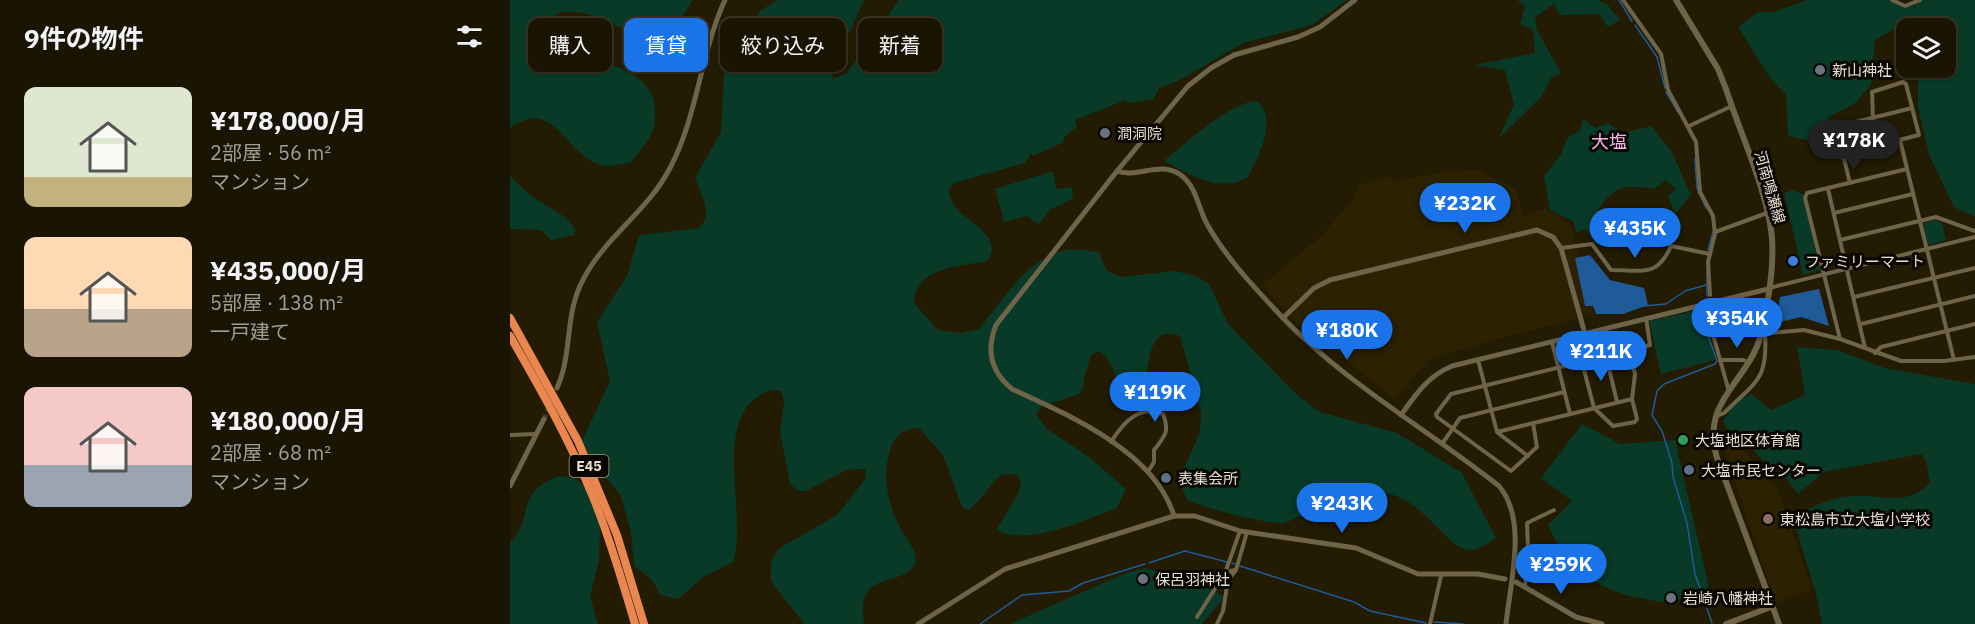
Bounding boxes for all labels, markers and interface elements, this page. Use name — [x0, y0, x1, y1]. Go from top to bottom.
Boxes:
chip: 購入 — [528, 18, 612, 72]
chip: 賃貸 — [624, 18, 708, 72]
chip: 絞り込み — [720, 18, 846, 72]
chip: 新着 — [858, 18, 942, 72]
map controls — [1896, 18, 1956, 78]
button: layers — [1896, 18, 1956, 78]
icon: filters — [453, 20, 486, 53]
text: 9件の物件 — [24, 21, 144, 55]
place label: 新山神社 — [1832, 61, 1892, 80]
marker: 新山神社 — [1813, 63, 1827, 77]
text: ¥178,000/月 — [210, 103, 367, 137]
icon: home — [72, 111, 144, 183]
pin: ¥178K — [1812, 120, 1896, 171]
place label: 澗洞院 — [1117, 124, 1162, 143]
marker: 澗洞院 — [1098, 126, 1112, 140]
text: ¥178K — [1823, 126, 1885, 153]
district label: 大塩 — [1591, 130, 1627, 153]
text: 2部屋 · 56 m² — [210, 139, 331, 166]
street label: 河南鳴瀬線 — [1751, 148, 1789, 226]
text: マンション — [210, 168, 310, 195]
pin: ¥232K — [1423, 183, 1507, 234]
text: ¥232K — [1434, 189, 1496, 216]
pin: ¥435K — [1593, 208, 1677, 259]
text: ¥435K — [1604, 214, 1666, 241]
place label: ファミリーマート — [1805, 252, 1925, 271]
text: ¥435,000/月 — [210, 253, 367, 287]
marker: ファミリーマート — [1786, 254, 1800, 268]
icon: home — [72, 261, 144, 333]
text: 5部屋 · 138 m² — [210, 289, 343, 316]
pin: ¥354K — [1695, 298, 1779, 349]
text: ¥354K — [1706, 304, 1768, 331]
pin: ¥180K — [1305, 310, 1389, 361]
text: ¥180K — [1316, 316, 1378, 343]
text: 一戸建て — [210, 318, 290, 345]
pin: ¥211K — [1559, 331, 1643, 382]
text: ¥211K — [1570, 337, 1632, 364]
pin: ¥119K — [1113, 372, 1197, 423]
text: ¥119K — [1124, 378, 1186, 405]
text: ¥180,000/月 — [210, 403, 367, 437]
icon: home — [72, 411, 144, 483]
place label: 大塩地区体育館 — [1695, 431, 1800, 450]
marker: 大塩地区体育館 — [1676, 433, 1690, 447]
text: 2部屋 · 68 m² — [210, 439, 331, 466]
road number: E45 — [570, 455, 608, 477]
place label: 大塩市民センター — [1701, 461, 1821, 480]
marker: 大塩市民センター — [1682, 463, 1696, 477]
text: マンション — [210, 468, 310, 495]
place label: 表集会所 — [1178, 469, 1238, 488]
marker: 表集会所 — [1159, 471, 1173, 485]
pin: ¥243K — [1300, 483, 1384, 534]
text: ¥243K — [1311, 489, 1373, 516]
place label: 東松島市立大塩小学校 — [1780, 510, 1930, 529]
marker: 東松島市立大塩小学校 — [1761, 512, 1775, 526]
pin: ¥259K — [1519, 544, 1603, 595]
text: ¥259K — [1530, 550, 1592, 577]
place label: 保呂羽神社 — [1155, 570, 1230, 589]
marker: 保呂羽神社 — [1136, 572, 1150, 586]
place label: 岩崎八幡神社 — [1683, 589, 1773, 608]
marker: 岩崎八幡神社 — [1664, 591, 1678, 605]

